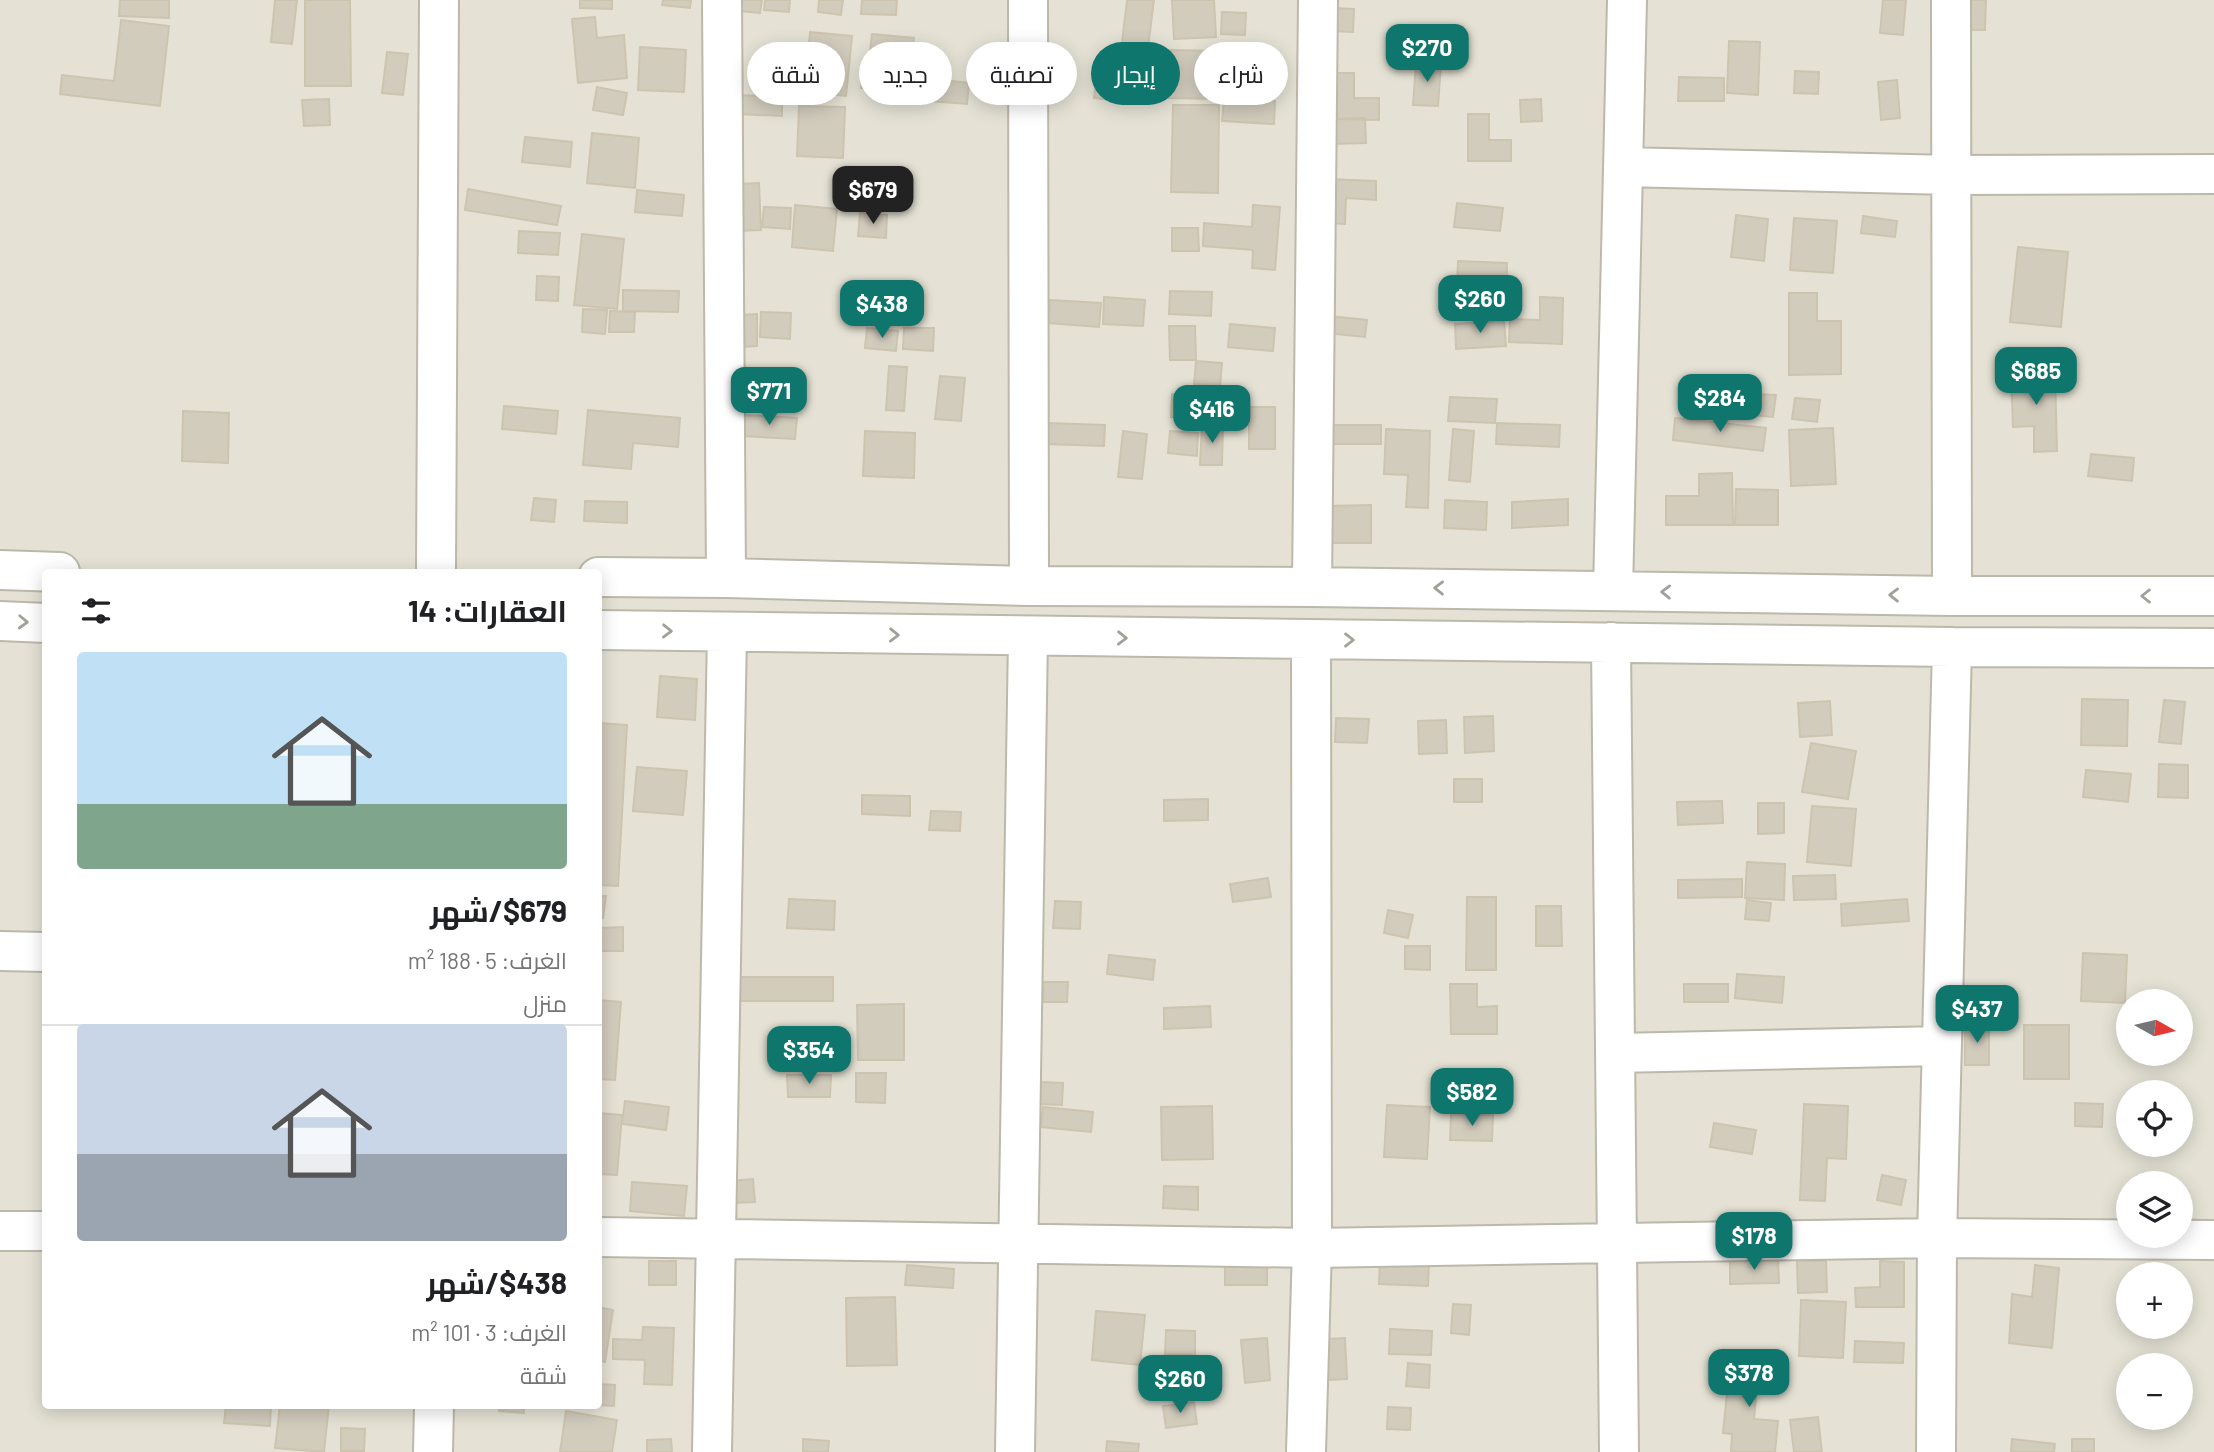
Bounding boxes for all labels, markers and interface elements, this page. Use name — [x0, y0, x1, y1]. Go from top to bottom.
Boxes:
pin: $270 — [1386, 24, 1468, 84]
text: $270 — [1402, 33, 1452, 61]
chip: شقة — [747, 42, 845, 105]
chip: جديد — [859, 42, 952, 105]
chip: تصفية — [966, 42, 1077, 105]
chip: إيجار — [1091, 42, 1180, 105]
chip: شراء — [1194, 42, 1288, 105]
pin: $679 — [832, 166, 914, 226]
text: $679 — [848, 175, 898, 203]
pin: $260 — [1439, 276, 1521, 335]
pin: $438 — [841, 280, 923, 340]
text: $260 — [1454, 284, 1506, 312]
text: $438 — [856, 289, 908, 317]
pin: $685 — [1995, 348, 2077, 407]
text: $685 — [2011, 356, 2061, 384]
pin: $771 — [728, 368, 810, 427]
pin: $284 — [1679, 374, 1761, 434]
text: $771 — [747, 376, 791, 404]
text: $284 — [1694, 383, 1746, 411]
pin: $416 — [1171, 386, 1253, 445]
text: $416 — [1189, 394, 1235, 422]
one-way arrow — [1433, 581, 1444, 596]
one-way arrow — [1661, 584, 1672, 599]
one-way arrow — [1888, 588, 1899, 603]
one-way arrow — [2140, 588, 2151, 604]
icon: filters — [77, 592, 115, 630]
text: العقارات: 14 — [408, 592, 567, 628]
one-way arrow — [18, 614, 29, 629]
one-way arrow — [662, 623, 672, 639]
one-way arrow — [889, 627, 900, 643]
one-way arrow — [1117, 630, 1127, 646]
one-way arrow — [1344, 632, 1355, 648]
icon: home — [259, 698, 385, 824]
text: $679/شهر — [430, 892, 567, 928]
text: الغرف: 5 · 188 m² — [408, 946, 567, 974]
pin: $437 — [1936, 986, 2018, 1045]
text: منزل — [523, 989, 567, 1017]
north arrow — [2116, 989, 2193, 1066]
map controls — [2116, 989, 2193, 1430]
text: $437 — [1952, 994, 2002, 1022]
pin: $354 — [768, 1026, 850, 1086]
text: $354 — [783, 1035, 835, 1063]
pin: $582 — [1431, 1068, 1513, 1128]
icon: home — [259, 1070, 385, 1196]
text: $582 — [1447, 1077, 1497, 1105]
button: locate — [2116, 1080, 2193, 1157]
button: layers — [2116, 1171, 2193, 1248]
pin: $178 — [1713, 1212, 1795, 1272]
text: $178 — [1731, 1221, 1777, 1249]
button: + — [2116, 1262, 2193, 1339]
text: $438/شهر — [426, 1264, 567, 1300]
text: الغرف: 3 · 101 m² — [411, 1318, 567, 1346]
pin: $378 — [1708, 1350, 1790, 1409]
button: − — [2116, 1353, 2193, 1430]
pin: $260 — [1139, 1356, 1221, 1415]
text: $378 — [1724, 1358, 1774, 1386]
text: شقة — [520, 1361, 567, 1389]
text: $260 — [1154, 1364, 1206, 1392]

